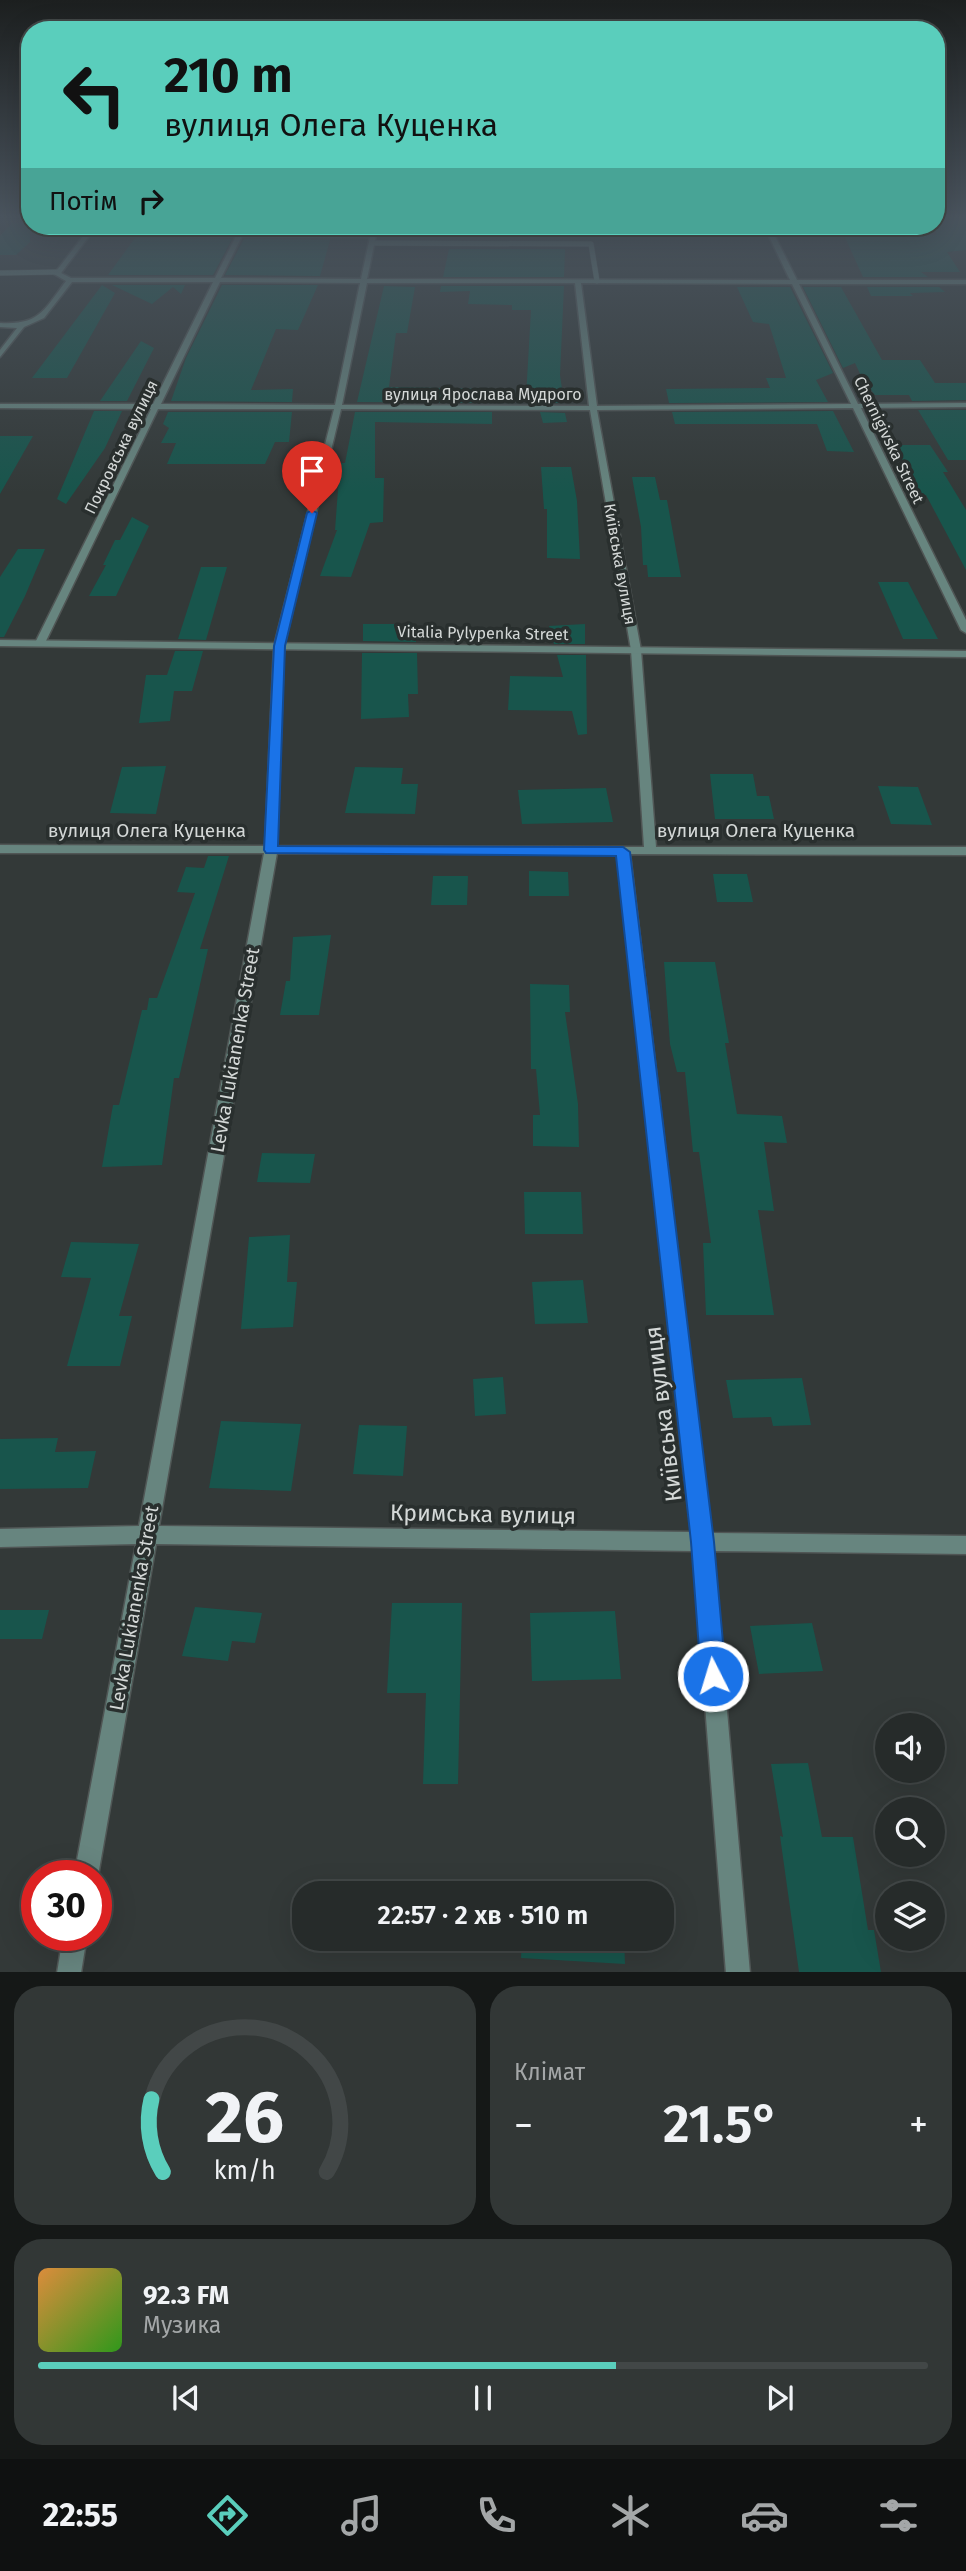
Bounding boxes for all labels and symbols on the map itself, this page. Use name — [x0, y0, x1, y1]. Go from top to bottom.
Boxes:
street label: Chernigivska Street — [850, 373, 928, 507]
street label: Покровська вулиця — [80, 377, 162, 517]
street label: вулиця Ярослава Мудрого — [384, 385, 582, 404]
pin — [282, 441, 342, 513]
street label: Київська вулиця — [600, 502, 640, 626]
street label: Vitalia Pylypenka Street — [397, 622, 569, 644]
street label: вулиця Олега Куценка — [48, 819, 246, 842]
street label: вулиця Олега Куценка — [657, 819, 855, 842]
street label: Levka Lukianenka Street — [206, 945, 264, 1154]
street label: Київська вулиця — [638, 1325, 688, 1503]
street label: Кримська вулиця — [390, 1498, 576, 1530]
street label: Levka Lukianenka Street — [105, 1503, 163, 1712]
position arrow — [676, 1639, 750, 1713]
speed limit sign: 30 — [21, 1860, 112, 1951]

